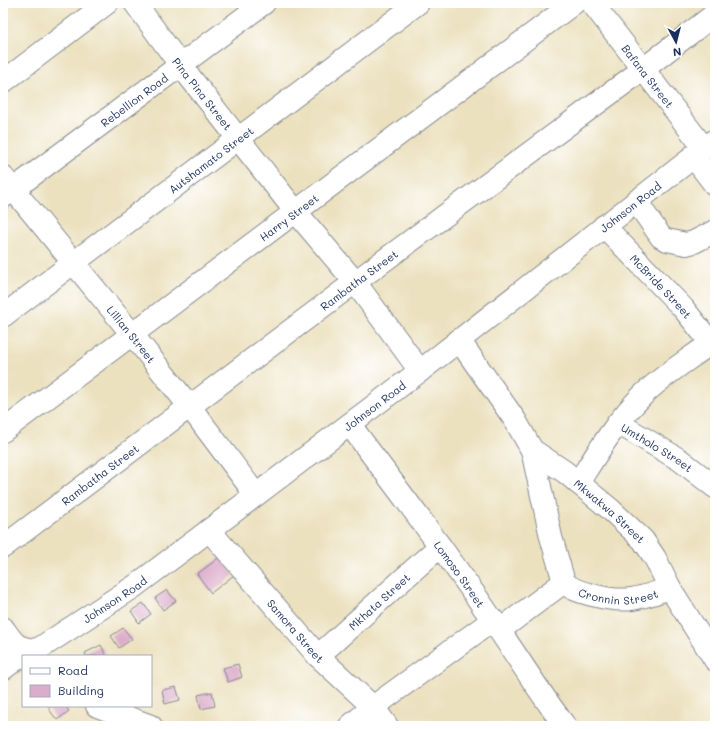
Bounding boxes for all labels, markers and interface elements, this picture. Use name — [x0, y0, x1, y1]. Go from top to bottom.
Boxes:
north arrow — [656, 22, 696, 62]
street label: Bafana Street — [619, 41, 678, 111]
text: N — [672, 44, 682, 60]
street label: Pina Pina Street — [170, 54, 236, 133]
street label: Rebellion Road — [97, 70, 170, 130]
street label: Autshamato Street — [165, 122, 256, 196]
street label: Johnson Road — [596, 178, 664, 235]
street label: Harry Street — [256, 190, 321, 244]
street label: Rambatha Street — [317, 246, 401, 313]
street label: McBride Street — [627, 251, 696, 321]
street label: Lillian Street — [104, 302, 160, 366]
street label: Johnson Road — [340, 377, 408, 434]
street label: Umtholo Street — [619, 419, 696, 475]
street label: Rambatha Street — [58, 440, 141, 508]
street label: Mkwakwa Street — [571, 475, 649, 546]
street label: Lomoso Street — [431, 538, 489, 610]
street label: Mkhata Street — [345, 569, 413, 633]
street label: Johnson Road — [80, 572, 150, 626]
street label: Cronnin Street — [577, 584, 660, 607]
street label: Samora Street — [264, 596, 328, 666]
legend — [22, 655, 152, 707]
text: Road — [58, 662, 88, 678]
text: Building — [58, 682, 104, 698]

